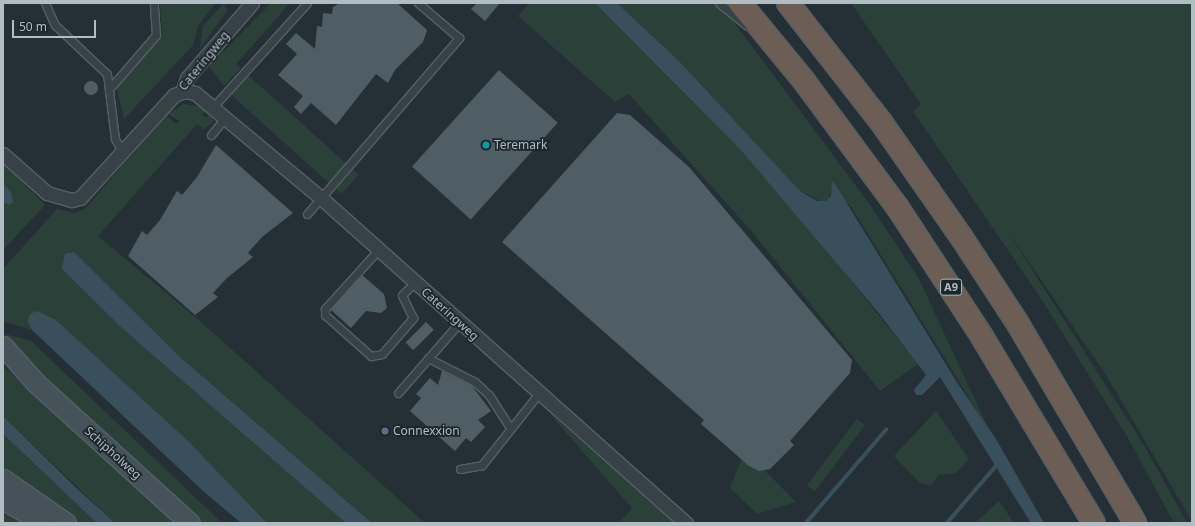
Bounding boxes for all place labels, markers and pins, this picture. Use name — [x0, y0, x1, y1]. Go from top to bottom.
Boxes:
place label: Teremark — [494, 138, 547, 152]
marker: Teremark — [481, 140, 491, 150]
place label: Connexxion — [393, 424, 460, 438]
marker: Connexxion — [380, 426, 390, 436]

